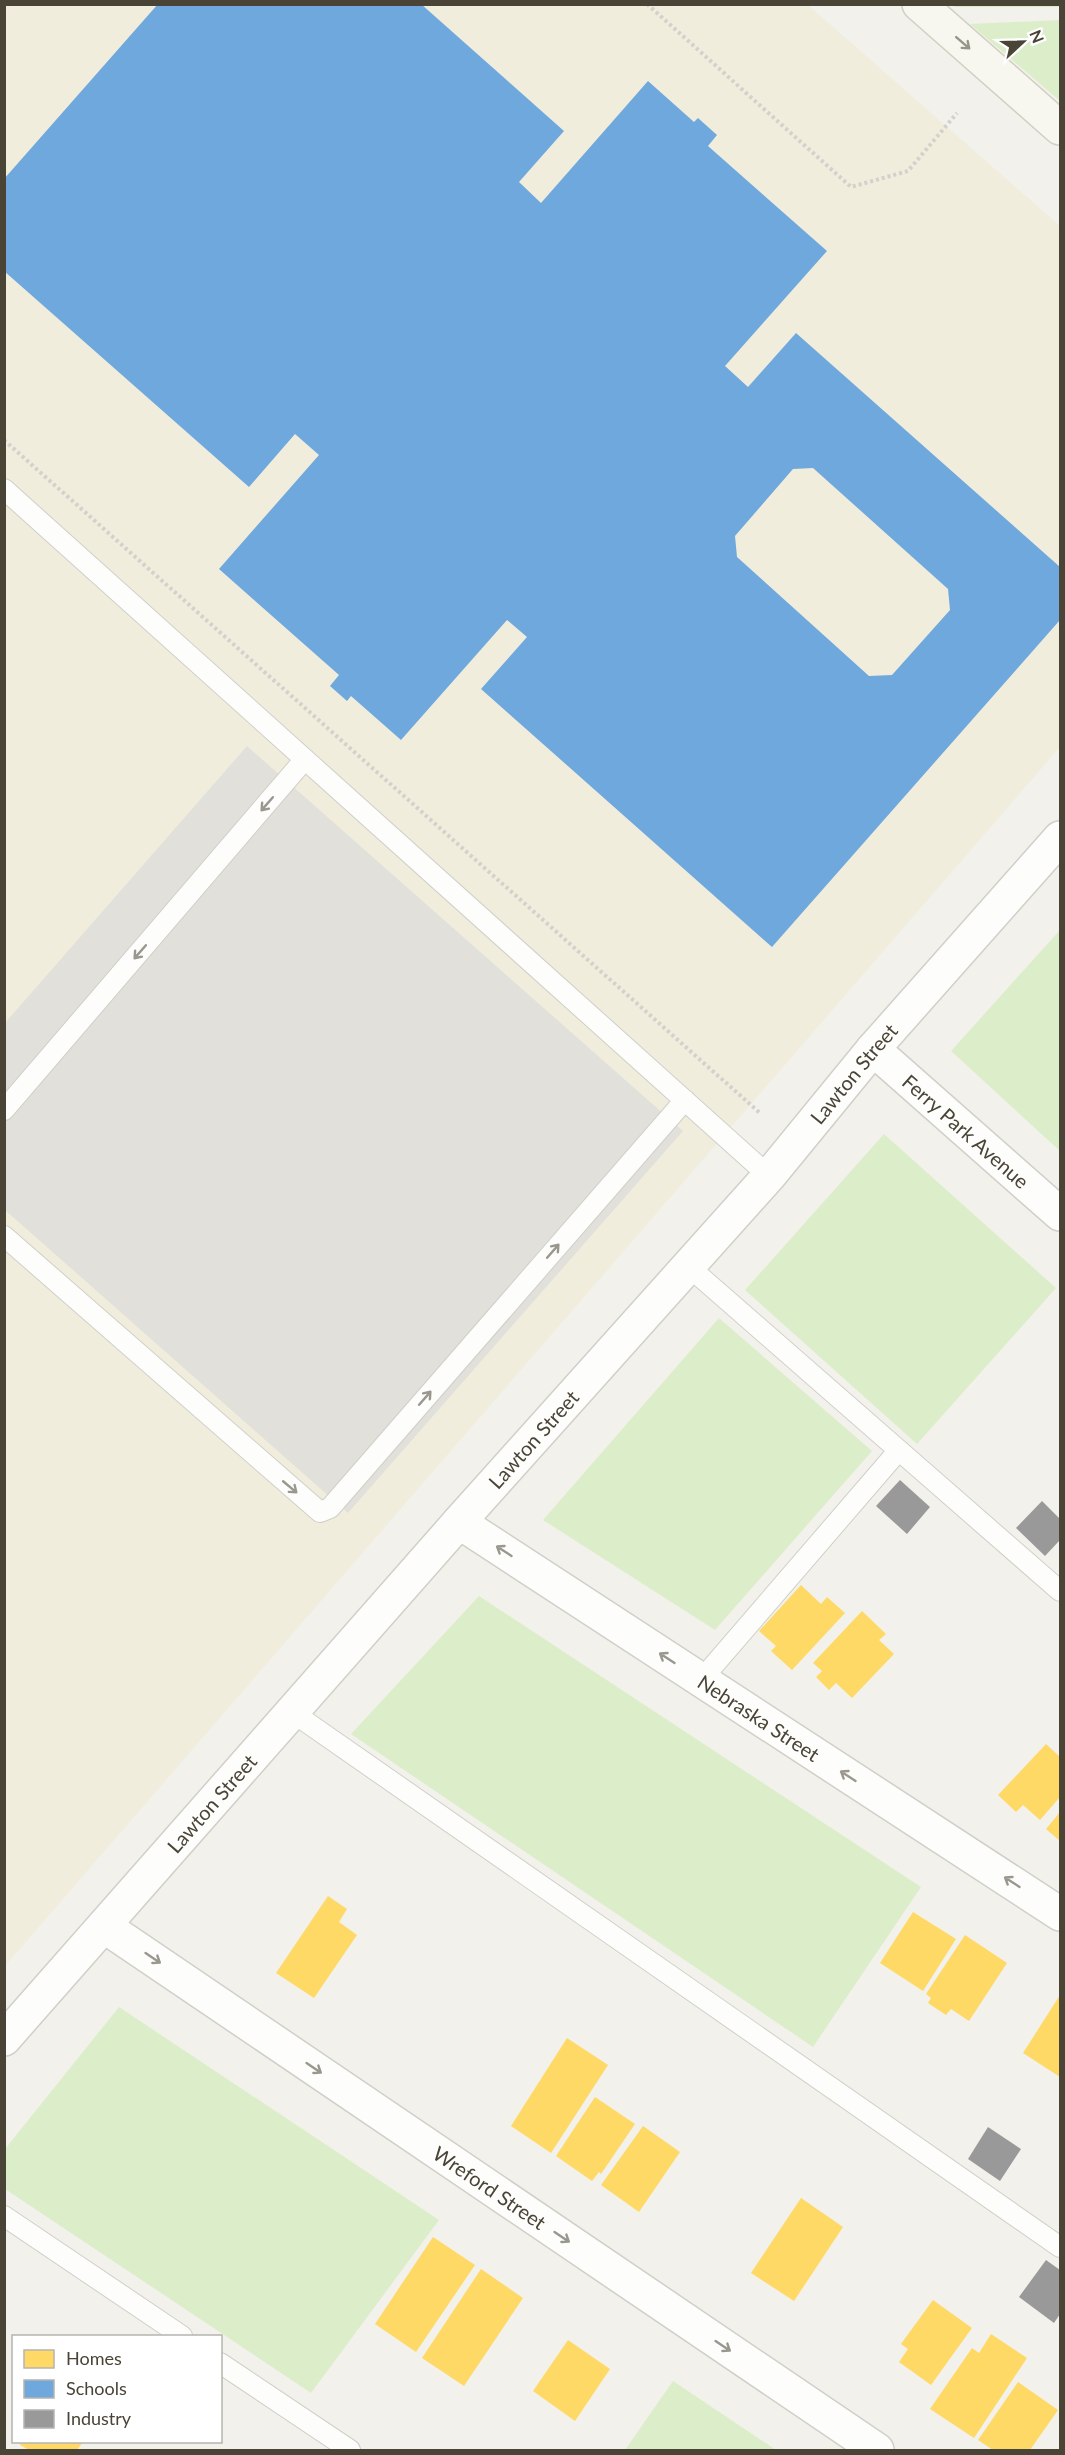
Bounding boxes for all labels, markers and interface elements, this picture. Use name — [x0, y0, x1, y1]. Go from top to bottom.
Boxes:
north arrow — [993, 12, 1053, 72]
text: N — [1026, 27, 1048, 45]
one-way arrow — [955, 36, 970, 50]
one-way arrow — [260, 796, 274, 811]
one-way arrow — [133, 944, 147, 959]
street label: Lawton Street — [805, 1018, 902, 1129]
street label: Ferry Park Avenue — [898, 1069, 1034, 1193]
one-way arrow — [546, 1244, 560, 1259]
street label: Lawton Street — [483, 1385, 583, 1493]
one-way arrow — [418, 1391, 432, 1406]
one-way arrow — [282, 1480, 297, 1494]
one-way arrow — [496, 1545, 513, 1557]
one-way arrow — [659, 1652, 676, 1664]
street label: Nebraska Street — [693, 1669, 824, 1766]
street label: Lawton Street — [162, 1749, 261, 1858]
one-way arrow — [840, 1770, 857, 1782]
one-way arrow — [1003, 1876, 1020, 1889]
one-way arrow — [144, 1952, 161, 1965]
one-way arrow — [305, 2062, 322, 2074]
street label: Wreford Street — [429, 2141, 551, 2234]
one-way arrow — [553, 2231, 570, 2243]
legend — [12, 2335, 222, 2443]
one-way arrow — [715, 2340, 731, 2352]
text: Homes — [66, 2347, 122, 2369]
text: Schools — [66, 2377, 127, 2399]
text: Industry — [66, 2407, 132, 2429]

